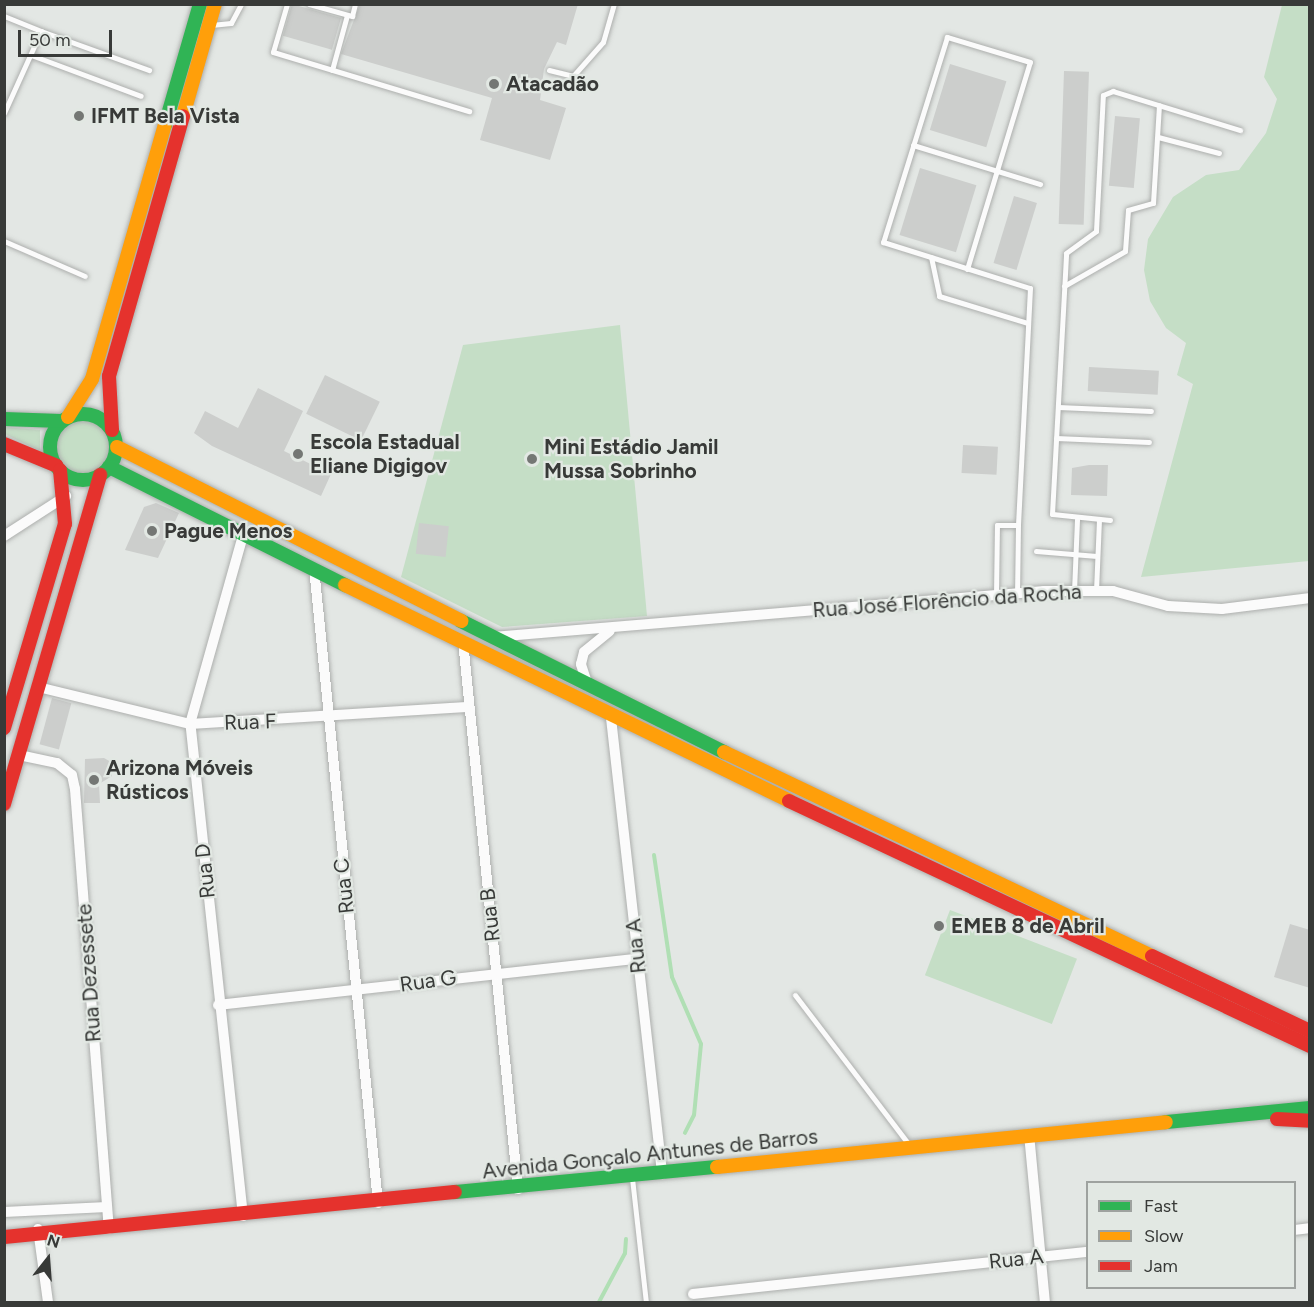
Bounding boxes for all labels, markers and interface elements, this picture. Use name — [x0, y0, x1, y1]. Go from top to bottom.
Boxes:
scale bar — [21, 18, 116, 56]
text: 50 m — [29, 29, 71, 51]
place label: Atacadão — [506, 71, 599, 97]
marker: Atacadão — [487, 77, 501, 91]
place label: IFMT Bela Vista — [91, 103, 240, 129]
marker: IFMT Bela Vista — [72, 109, 86, 123]
place label: Escola Estadual Eliane Digigov — [310, 429, 460, 479]
place label: Mini Estádio Jamil Mussa Sobrinho — [544, 434, 718, 484]
marker: Escola Estadual Eliane Digigov — [291, 447, 305, 461]
marker: Mini Estádio Jamil Mussa Sobrinho — [525, 452, 539, 466]
place label: Pague Menos — [164, 518, 292, 544]
marker: Pague Menos — [145, 524, 159, 538]
street label: Rua José Florêncio da Rocha — [812, 579, 1082, 623]
street label: Rua F — [223, 708, 277, 736]
place label: Arizona Móveis Rústicos — [106, 755, 253, 805]
marker: Arizona Móveis Rústicos — [87, 773, 101, 787]
street label: Rua D — [190, 842, 220, 900]
street label: Rua C — [329, 857, 359, 915]
street label: Rua B — [475, 887, 505, 943]
street label: Rua Dezessete — [72, 903, 106, 1043]
place label: EMEB 8 de Abril — [951, 913, 1105, 939]
street label: Rua A — [621, 917, 651, 975]
marker: EMEB 8 de Abril — [932, 919, 946, 933]
street label: Rua G — [398, 965, 458, 997]
street label: Avenida Gonçalo Antunes de Barros — [481, 1124, 819, 1184]
legend — [1086, 1181, 1296, 1289]
text: Fast — [1144, 1195, 1178, 1217]
text: Slow — [1144, 1225, 1183, 1247]
north arrow — [18, 1229, 78, 1289]
text: N — [45, 1230, 62, 1252]
street label: Rua A — [987, 1244, 1045, 1274]
text: Jam — [1144, 1255, 1178, 1277]

